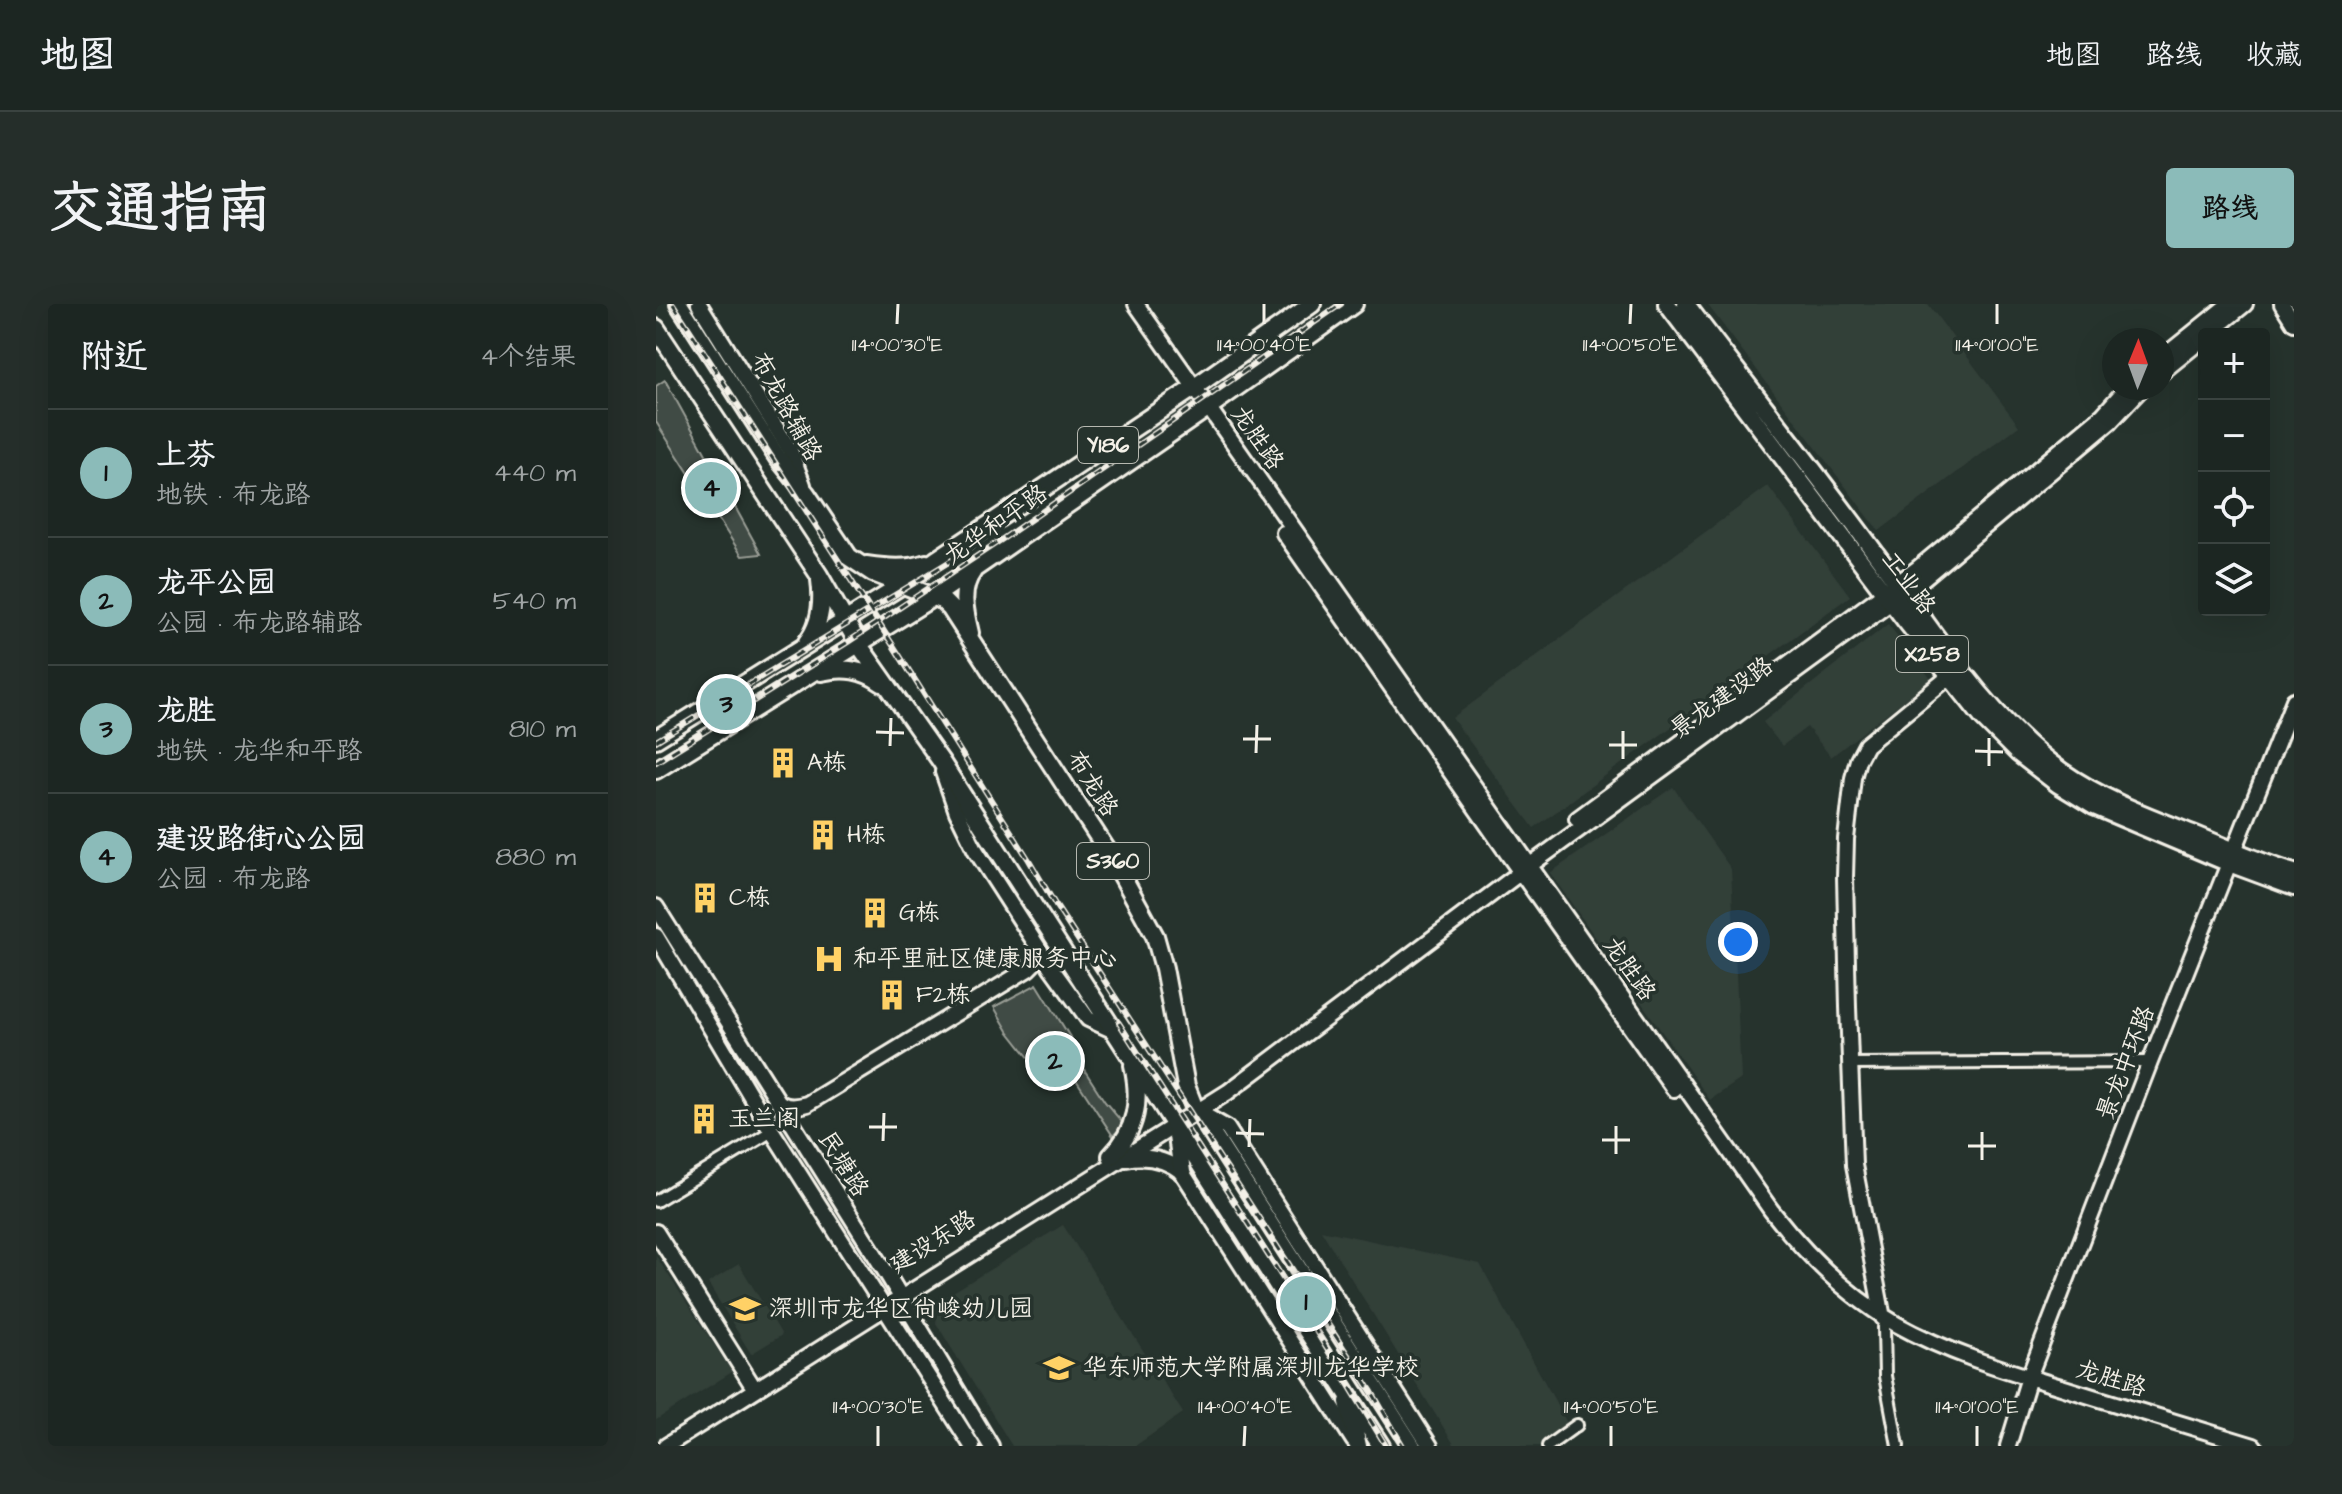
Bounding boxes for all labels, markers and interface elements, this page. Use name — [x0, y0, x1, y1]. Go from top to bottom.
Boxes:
text: 地图 — [40, 30, 116, 82]
text: 地图 — [2046, 36, 2102, 75]
text: 路线 — [2146, 36, 2202, 75]
text: 收藏 — [2246, 36, 2302, 75]
button: 路线 — [2166, 168, 2294, 248]
text: 交通指南 — [48, 171, 272, 249]
north arrow — [2102, 328, 2174, 400]
map controls — [2198, 328, 2270, 616]
button: + — [2198, 328, 2270, 400]
text: 114°00'30"E — [852, 331, 943, 359]
text: 114°00'40"E — [1217, 331, 1311, 359]
text: 114°00'50"E — [1583, 331, 1678, 359]
text: 114°01'00"E — [1955, 331, 2039, 359]
text: 附近 — [80, 333, 148, 381]
text: 4个结果 — [480, 339, 576, 375]
street label: 布龙路辅路 — [742, 346, 830, 468]
street label: 龙胜路 — [1222, 399, 1292, 477]
button: − — [2198, 400, 2270, 472]
road number: Y186 — [1078, 427, 1138, 463]
text: 上芬 — [156, 434, 216, 476]
text: 1 — [104, 455, 108, 491]
text: 440 m — [494, 455, 576, 491]
pin: 4 — [685, 458, 737, 518]
button: locate — [2198, 472, 2270, 544]
text: 地铁 · 布龙路 — [156, 477, 310, 513]
street label: 龙华和平路 — [937, 477, 1055, 573]
street label: 工业路 — [1873, 544, 1943, 622]
button: layers — [2198, 544, 2270, 616]
text: 龙平公园 — [156, 562, 276, 604]
text: 2 — [99, 583, 113, 619]
text: 540 m — [493, 583, 576, 619]
text: 公园 · 布龙路辅路 — [156, 605, 362, 641]
road number: X258 — [1896, 636, 1968, 672]
street label: 景龙建设路 — [1663, 649, 1781, 747]
pin: 3 — [700, 674, 752, 734]
text: 龙胜 — [156, 690, 216, 732]
text: 3 — [99, 711, 113, 747]
text: 810 m — [509, 711, 576, 747]
text: 地铁 · 龙华和平路 — [156, 733, 362, 769]
street label: 布龙路 — [1058, 745, 1126, 823]
building icon: A栋 — [766, 746, 800, 780]
place label: A栋 — [807, 746, 846, 780]
text: 建设路街心公园 — [156, 818, 366, 860]
building icon: H栋 — [806, 818, 840, 852]
place label: H栋 — [847, 818, 886, 852]
text: 4 — [97, 839, 115, 875]
text: 880 m — [495, 839, 576, 875]
road number: S360 — [1077, 843, 1149, 879]
text: 公园 · 布龙路 — [156, 861, 310, 897]
building icon: C栋 — [688, 881, 722, 915]
place label: C栋 — [729, 881, 770, 915]
building icon: G栋 — [858, 896, 892, 930]
place label: G栋 — [899, 896, 940, 930]
your location — [1718, 922, 1758, 962]
street label: 龙胜路 — [1594, 930, 1664, 1008]
hospital icon: 和平里社区健康服务中心 — [812, 942, 846, 976]
place label: 和平里社区健康服务中心 — [853, 942, 1117, 976]
building icon: F2栋 — [875, 978, 909, 1012]
place label: F2栋 — [916, 978, 970, 1012]
street label: 景龙中环路 — [2089, 1001, 2163, 1125]
pin: 2 — [1029, 1031, 1081, 1091]
building icon: 玉兰阁 — [687, 1102, 721, 1136]
place label: 玉兰阁 — [728, 1102, 800, 1136]
street label: 民塘路 — [810, 1124, 876, 1204]
street label: 建设东路 — [883, 1202, 983, 1282]
pin: 1 — [1280, 1272, 1332, 1332]
school or university icon: 深圳市龙华区尚峻幼儿园 — [728, 1292, 762, 1326]
place label: 深圳市龙华区尚峻幼儿园 — [769, 1292, 1033, 1326]
school or university icon: 华东师范大学附属深圳龙华学校 — [1042, 1351, 1076, 1385]
place label: 华东师范大学附属深圳龙华学校 — [1083, 1351, 1419, 1385]
street label: 龙胜路 — [2072, 1352, 2150, 1406]
text: 114°00'30"E — [833, 1393, 924, 1421]
text: 114°00'40"E — [1198, 1393, 1292, 1421]
text: 114°00'50"E — [1564, 1393, 1659, 1421]
text: 114°01'00"E — [1935, 1393, 2019, 1421]

